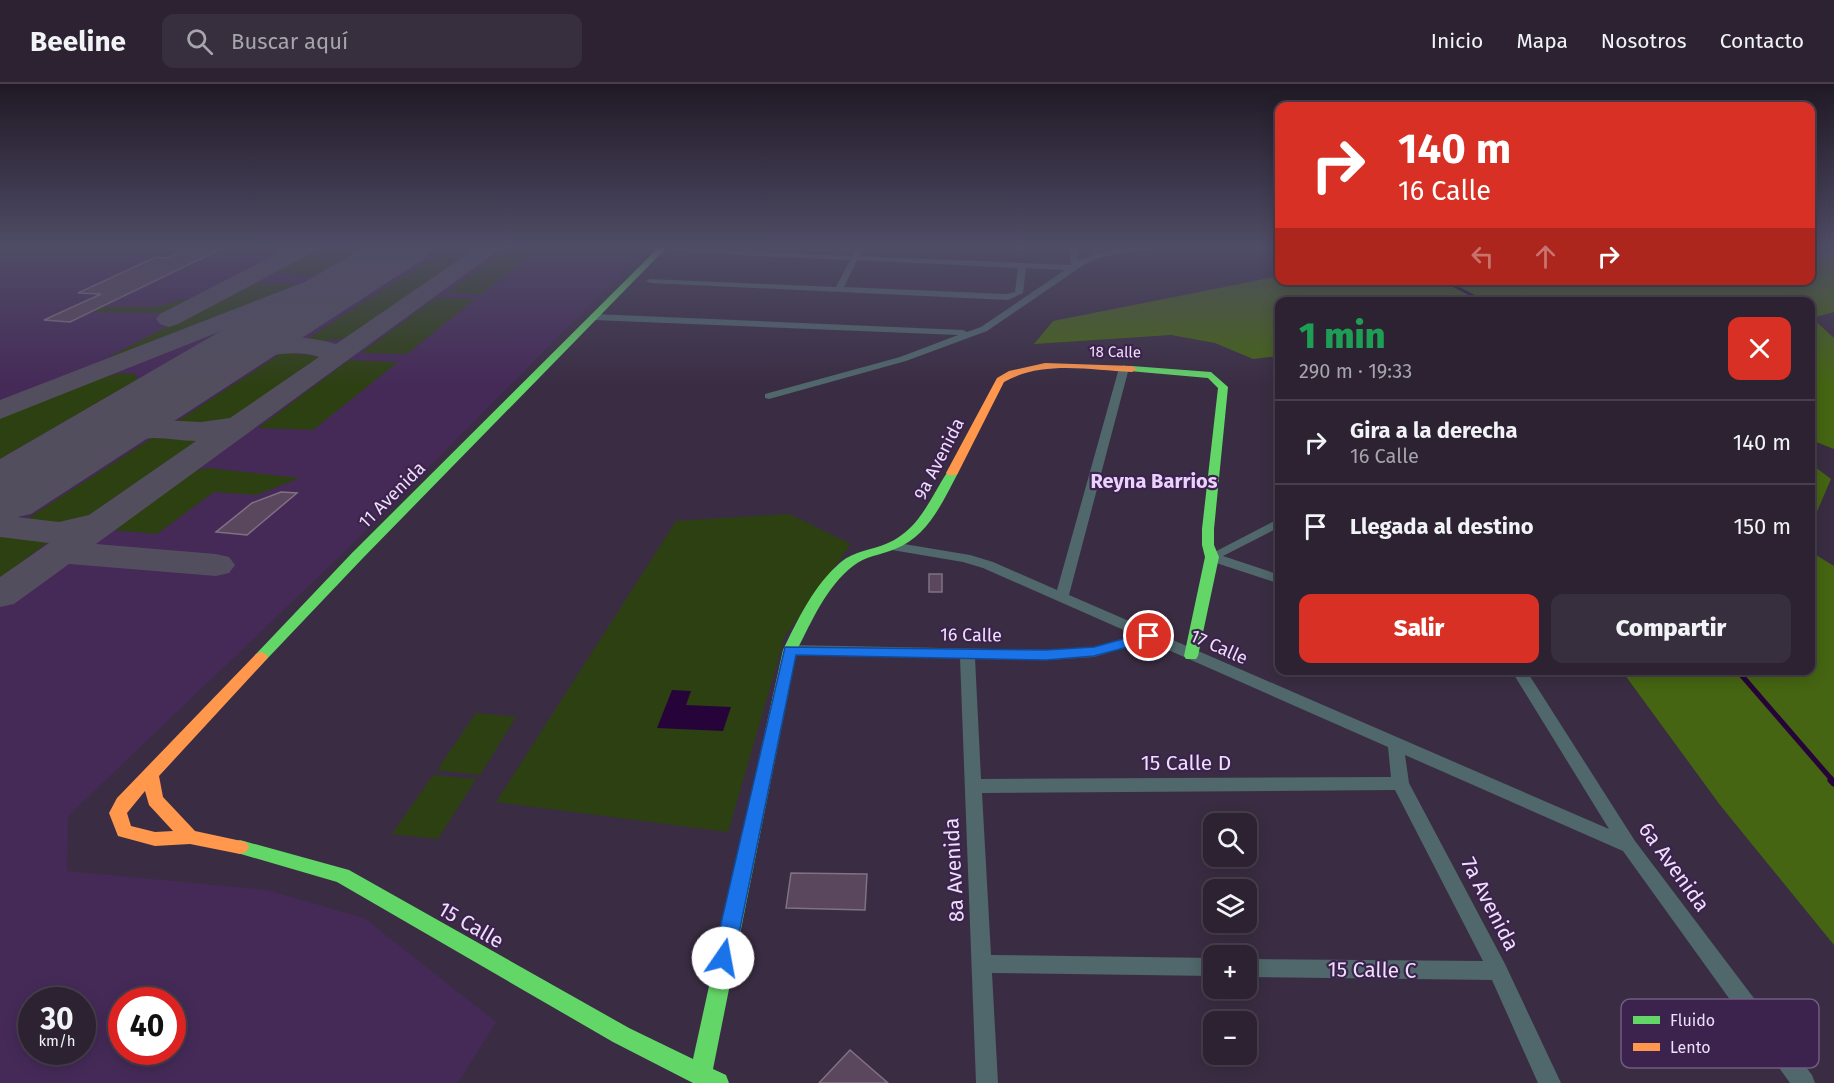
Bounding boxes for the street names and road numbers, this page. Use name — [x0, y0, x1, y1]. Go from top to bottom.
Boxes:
street label: 18 Calle — [1089, 343, 1141, 361]
street label: 9a Avenida — [909, 414, 969, 504]
street label: 11 Avenida — [354, 457, 430, 533]
street label: 16 Calle — [940, 623, 1002, 647]
street label: 17 Calle — [1187, 625, 1251, 669]
street label: 15 Calle D — [1141, 750, 1231, 776]
street label: 8a Avenida — [938, 817, 970, 923]
street label: 6a Avenida — [1633, 817, 1715, 917]
street label: 7a Avenida — [1455, 853, 1525, 955]
street label: 15 Calle — [433, 896, 509, 954]
street label: 15 Calle C — [1327, 956, 1417, 984]

